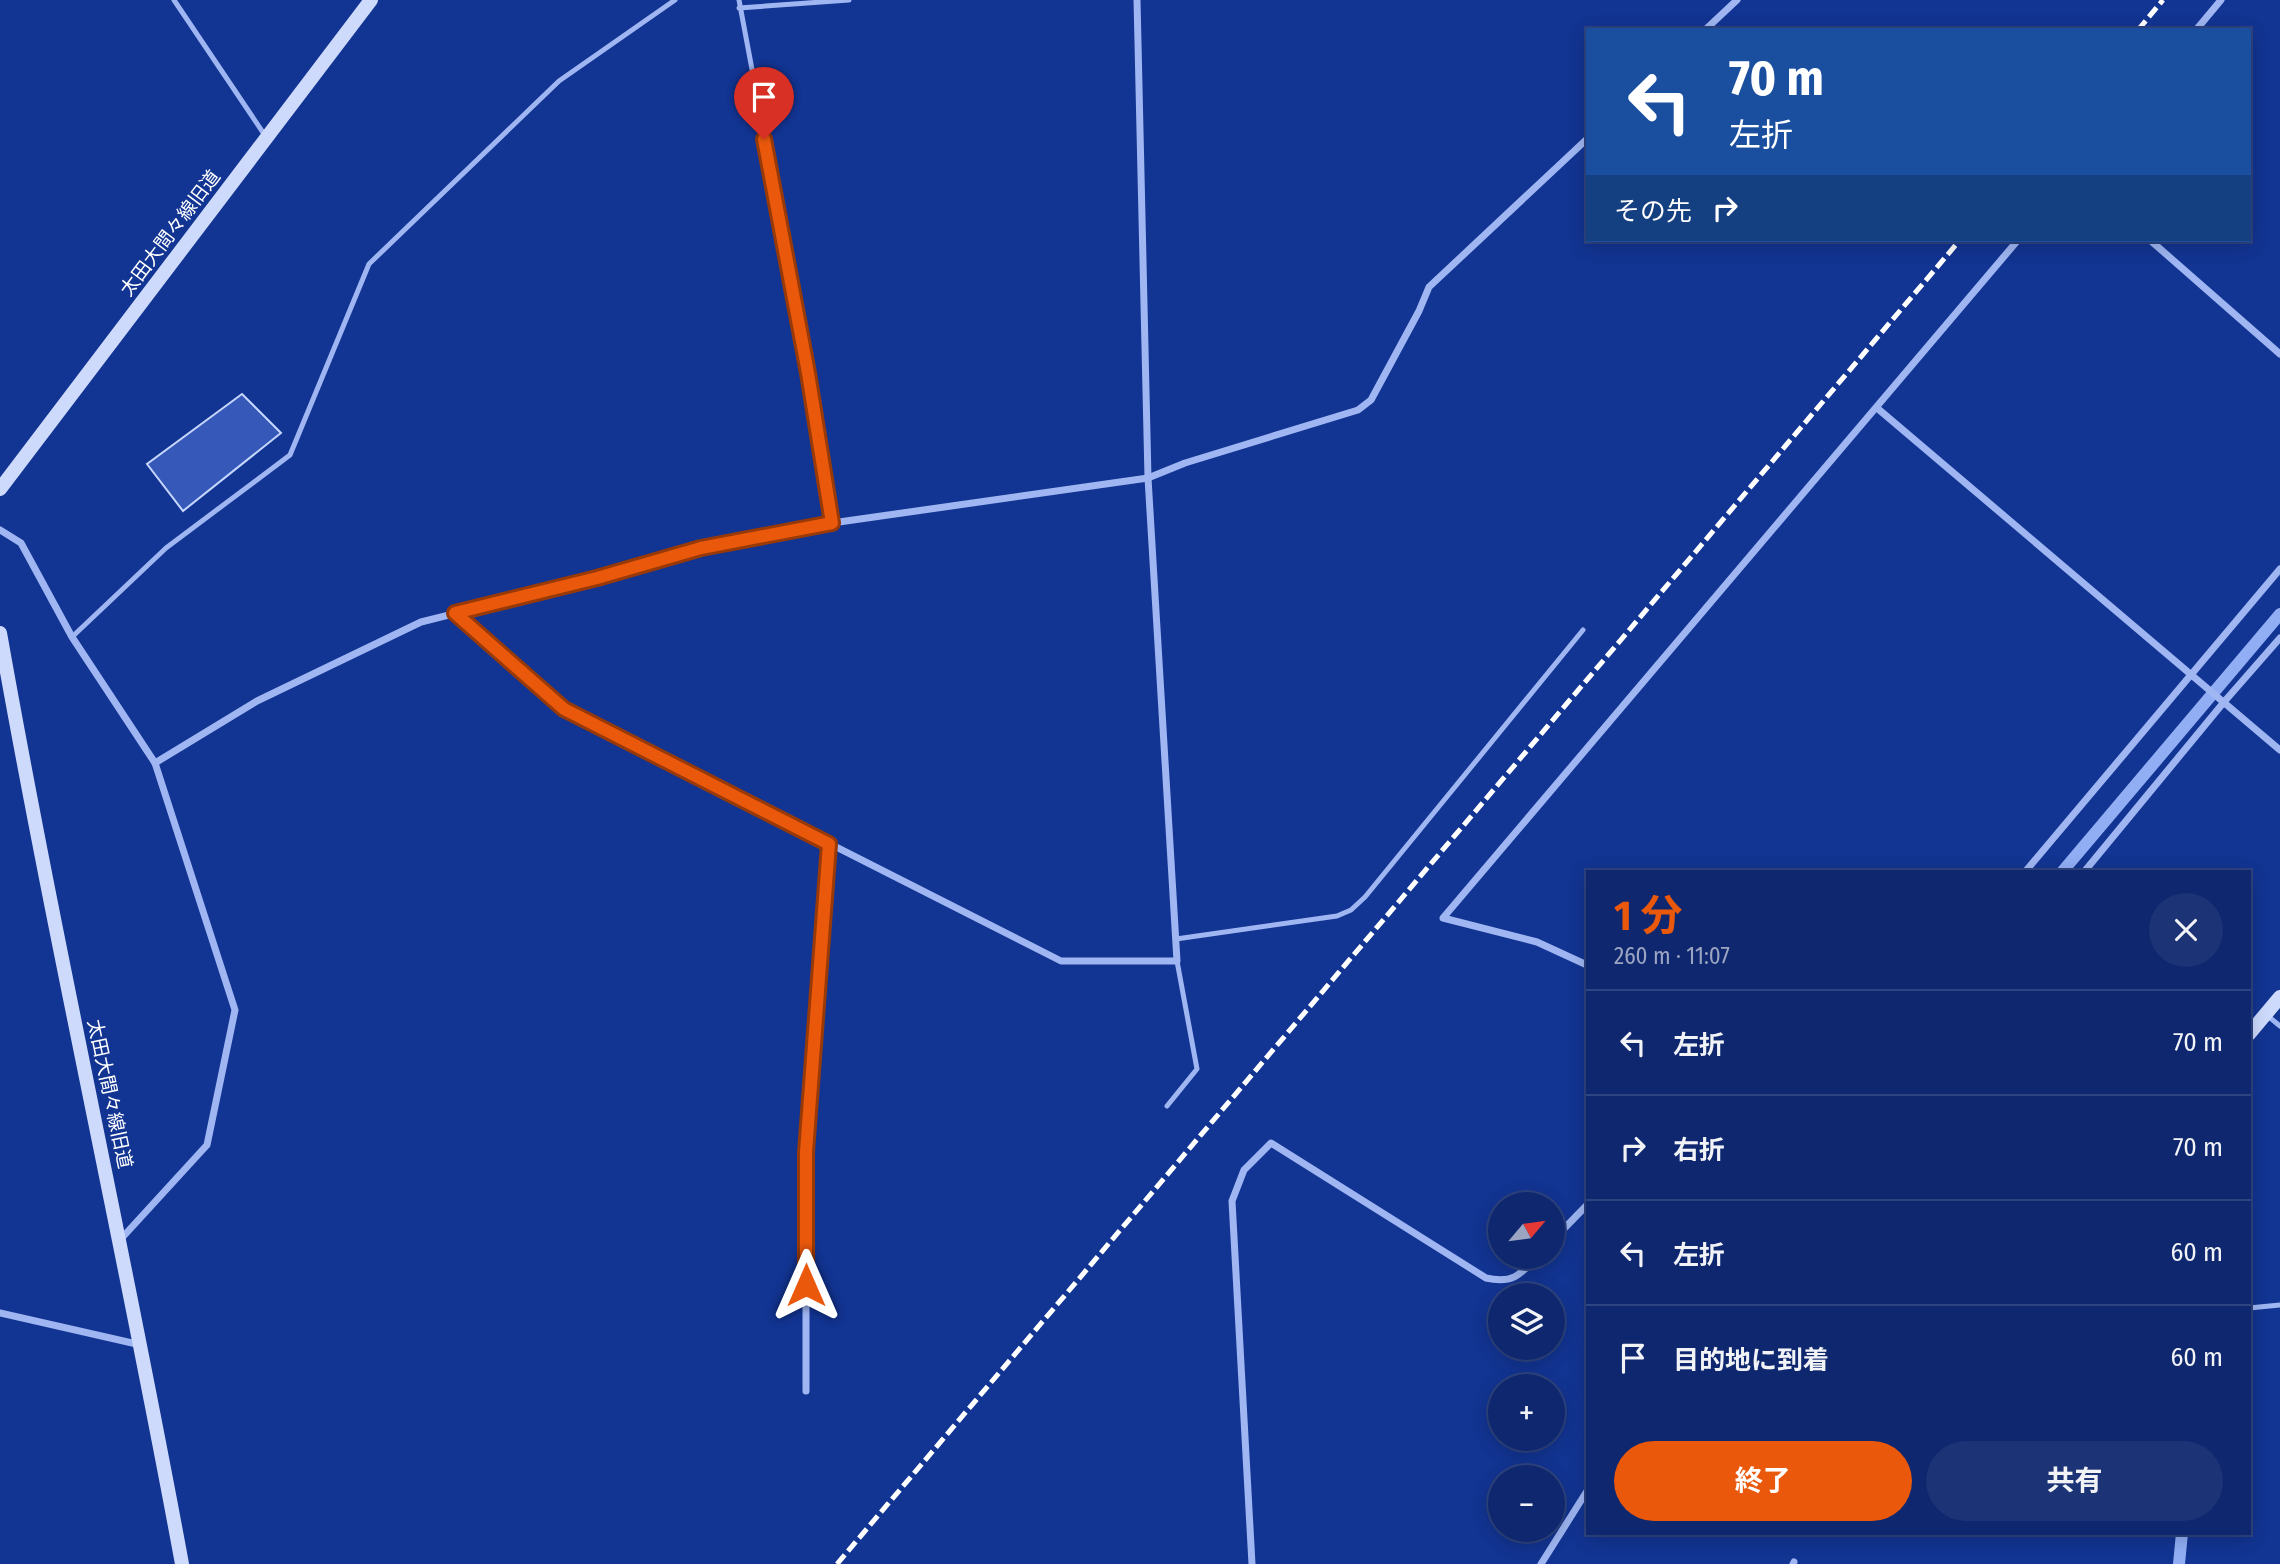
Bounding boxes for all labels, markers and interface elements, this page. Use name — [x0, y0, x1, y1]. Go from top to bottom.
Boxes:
text: 70 m — [1729, 49, 1824, 108]
icon: left — [1614, 56, 1705, 147]
pin — [734, 67, 794, 139]
icon: arrive — [745, 78, 783, 116]
text: 左折 — [1729, 116, 1793, 154]
street label: 太田大間々線旧道 — [115, 165, 225, 301]
icon: right — [1706, 189, 1744, 227]
text: その先 — [1614, 196, 1692, 227]
text: 1 分 — [1614, 891, 1683, 941]
button: close — [2149, 893, 2223, 967]
text: 260 m · 11:07 — [1614, 942, 1730, 970]
street label: 太田大間々線旧道 — [83, 1017, 137, 1171]
icon: left — [1614, 1024, 1652, 1062]
text: 70 m — [2173, 1027, 2223, 1058]
text: 左折 — [1673, 1030, 1725, 1061]
icon: right — [1614, 1129, 1652, 1167]
text: 70 m — [2173, 1132, 2223, 1163]
text: 右折 — [1673, 1135, 1725, 1166]
north arrow — [1488, 1192, 1564, 1269]
map controls — [1488, 1192, 1565, 1542]
icon: left — [1614, 1234, 1652, 1272]
text: 60 m — [2170, 1237, 2223, 1268]
text: 左折 — [1673, 1240, 1725, 1271]
position arrow — [769, 1248, 843, 1322]
button: layers — [1488, 1283, 1565, 1360]
icon: arrive — [1614, 1339, 1652, 1377]
text: 60 m — [2170, 1342, 2223, 1373]
text: 目的地に到着 — [1673, 1345, 1829, 1376]
button: + — [1488, 1374, 1565, 1451]
button: 終了 — [1614, 1441, 1912, 1521]
button: 共有 — [1926, 1441, 2223, 1521]
button: − — [1488, 1465, 1565, 1542]

